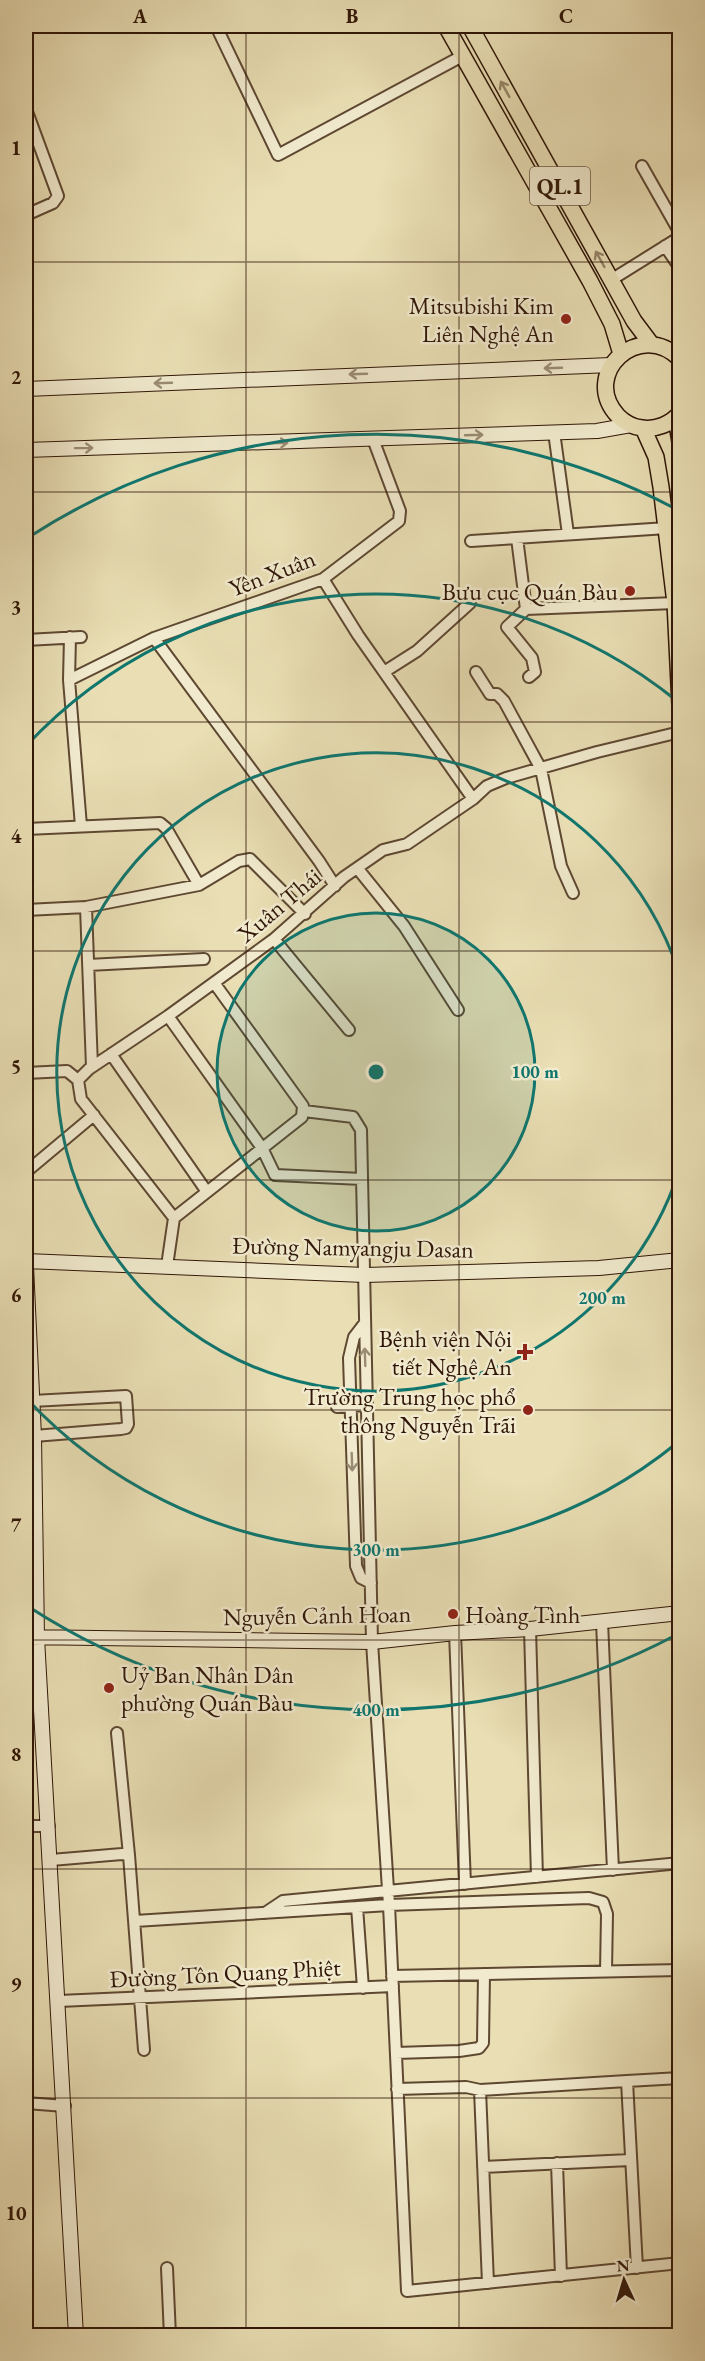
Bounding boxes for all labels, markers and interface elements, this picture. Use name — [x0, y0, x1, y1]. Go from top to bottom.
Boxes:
text: A — [132, 3, 148, 29]
text: B — [346, 3, 358, 29]
text: C — [559, 3, 573, 29]
one-way arrow — [499, 81, 511, 98]
text: 1 — [11, 135, 21, 161]
road number: QL.1 — [530, 167, 590, 205]
one-way arrow — [594, 251, 605, 269]
place label: Mitsubishi Kim Liên Nghệ An — [409, 290, 554, 349]
marker: Mitsubishi Kim Liên Nghệ An — [559, 312, 573, 326]
one-way arrow — [544, 362, 564, 373]
text: 2 — [11, 364, 22, 390]
one-way arrow — [349, 369, 369, 380]
one-way arrow — [154, 377, 174, 388]
one-way arrow — [463, 430, 483, 441]
one-way arrow — [268, 437, 288, 448]
one-way arrow — [73, 443, 93, 454]
street label: Yên Xuân — [224, 542, 320, 604]
place label: Bưu cục Quán Bàu — [442, 576, 618, 607]
marker: Bưu cục Quán Bàu — [623, 584, 637, 598]
text: 3 — [11, 594, 21, 620]
text: 4 — [11, 823, 22, 849]
street label: Xuân Thái — [230, 861, 328, 950]
text: 5 — [11, 1053, 21, 1079]
text: 100 m — [511, 1060, 559, 1083]
centre of rings — [366, 1062, 386, 1082]
street label: Đường Namyangju Dasan — [232, 1229, 475, 1265]
text: 6 — [11, 1282, 22, 1308]
text: 200 m — [578, 1286, 626, 1309]
place label: Bệnh viện Nội tiết Nghệ An — [379, 1323, 512, 1382]
marker: Bệnh viện Nội tiết Nghệ An — [516, 1343, 534, 1361]
one-way arrow — [359, 1347, 370, 1367]
place label: Trường Trung học phổ thông Nguyễn Trãi — [303, 1381, 516, 1440]
marker: Trường Trung học phổ thông Nguyễn Trãi — [521, 1403, 535, 1417]
one-way arrow — [346, 1452, 358, 1472]
text: 7 — [11, 1512, 22, 1538]
text: 300 m — [352, 1538, 400, 1561]
street label: Nguyễn Cảnh Hoan — [223, 1598, 412, 1632]
place label: Hoàng Tình — [465, 1599, 580, 1630]
marker: Hoàng Tình — [446, 1607, 460, 1621]
place label: Uỷ Ban Nhân Dân phường Quán Bàu — [121, 1659, 294, 1718]
marker: Uỷ Ban Nhân Dân phường Quán Bàu — [102, 1681, 116, 1695]
text: 400 m — [352, 1698, 400, 1721]
text: 8 — [11, 1741, 21, 1767]
street label: Đường Tôn Quang Phiệt — [109, 1951, 342, 1995]
text: 9 — [11, 1971, 22, 1997]
text: 10 — [5, 2200, 27, 2226]
north arrow — [594, 2250, 654, 2310]
text: N — [616, 2255, 630, 2276]

